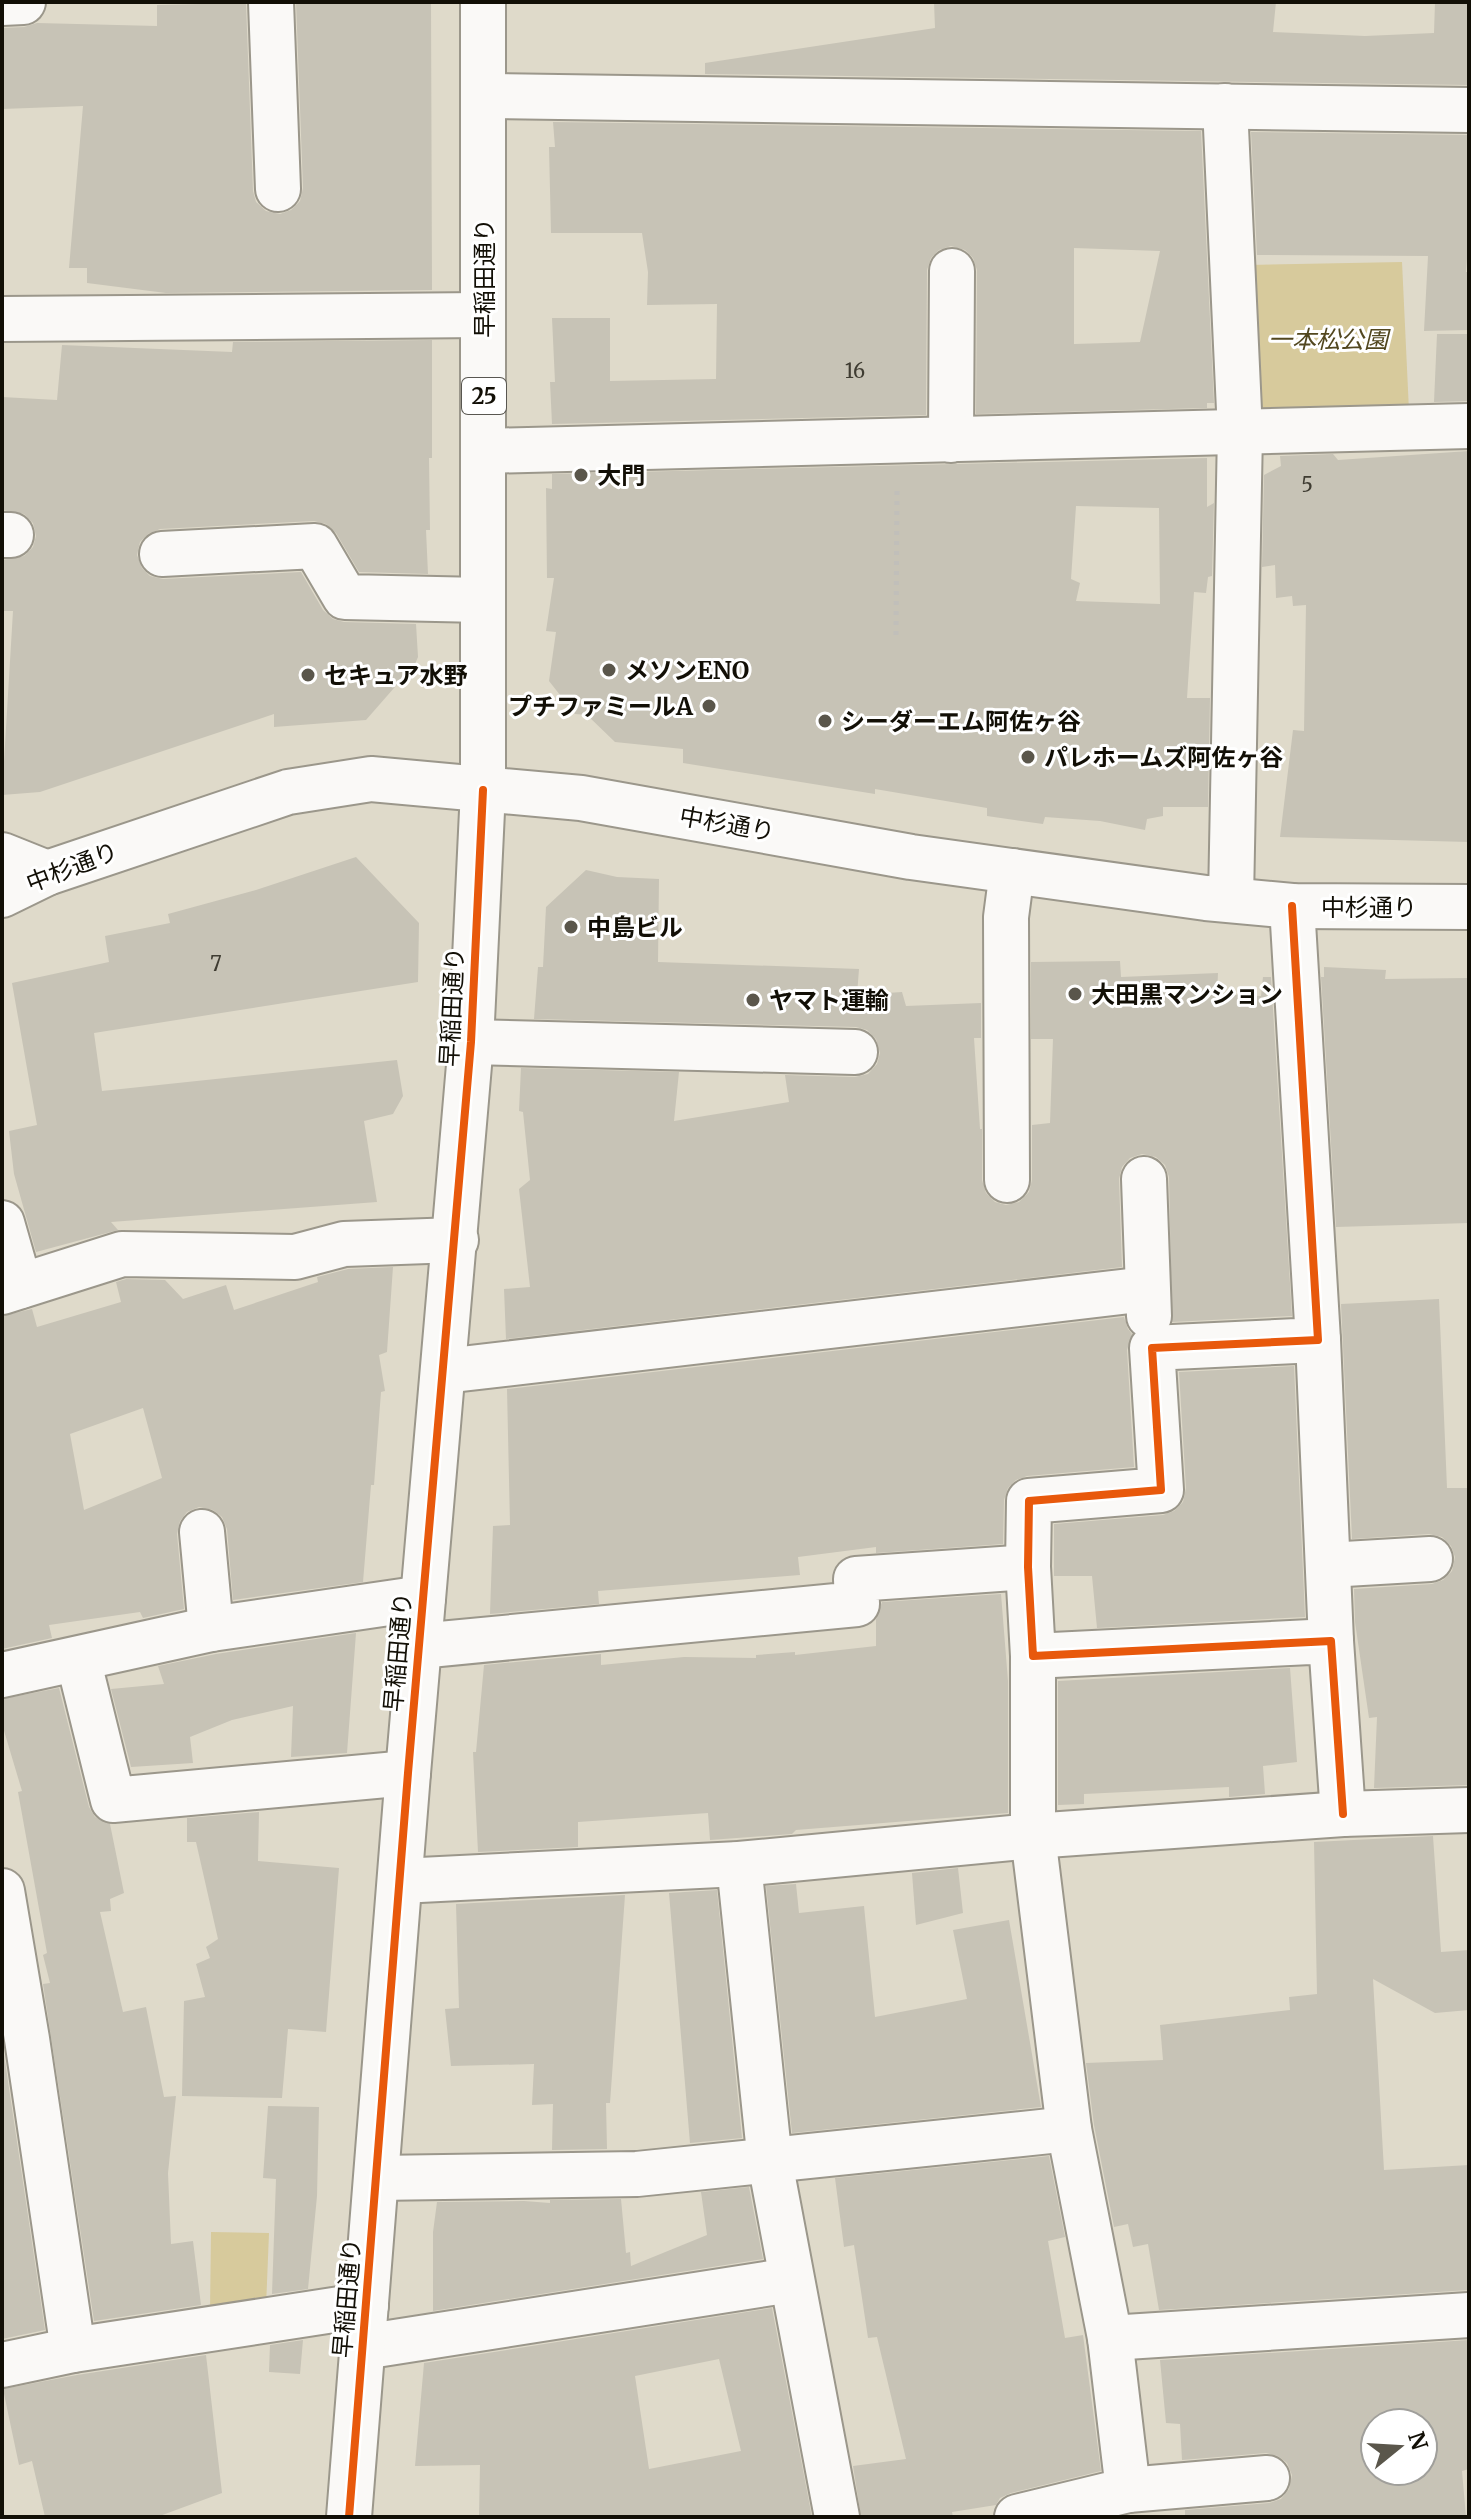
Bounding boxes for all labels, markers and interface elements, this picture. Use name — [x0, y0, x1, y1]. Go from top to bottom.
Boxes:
street label: 早稲田通り — [469, 218, 500, 338]
park label: 一本松公園 — [1268, 324, 1391, 355]
house number: 16 — [845, 358, 865, 383]
road number: 25 — [462, 378, 506, 414]
place label: 大門 — [597, 460, 645, 491]
marker: 大門 — [572, 466, 590, 484]
house number: 5 — [1301, 472, 1313, 497]
place label: メソンENO — [625, 655, 749, 686]
place label: セキュア水野 — [324, 660, 468, 691]
marker: メソンENO — [600, 661, 618, 679]
marker: セキュア水野 — [299, 666, 317, 684]
place label: プチファミールA — [508, 691, 694, 722]
marker: プチファミールA — [700, 697, 718, 715]
place label: シーダーエム阿佐ヶ谷 — [841, 706, 1081, 737]
marker: シーダーエム阿佐ヶ谷 — [816, 712, 834, 730]
place label: パレホームズ阿佐ヶ谷 — [1044, 742, 1283, 773]
marker: パレホームズ阿佐ヶ谷 — [1019, 748, 1037, 766]
street label: 中杉通り — [677, 800, 777, 848]
street label: 中杉通り — [22, 835, 122, 899]
street label: 中杉通り — [1321, 892, 1417, 923]
place label: 中島ビル — [587, 912, 683, 943]
marker: 中島ビル — [562, 918, 580, 936]
street label: 早稲田通り — [433, 946, 471, 1068]
house number: 7 — [210, 951, 222, 976]
place label: 大田黒マンション — [1091, 979, 1283, 1010]
place label: ヤマト運輸 — [769, 985, 889, 1016]
marker: 大田黒マンション — [1066, 985, 1084, 1003]
marker: ヤマト運輸 — [744, 991, 762, 1009]
street label: 早稲田通り — [377, 1591, 419, 1713]
street label: 早稲田通り — [326, 2237, 368, 2359]
north arrow — [1359, 2407, 1439, 2487]
text: N — [1402, 2428, 1434, 2454]

